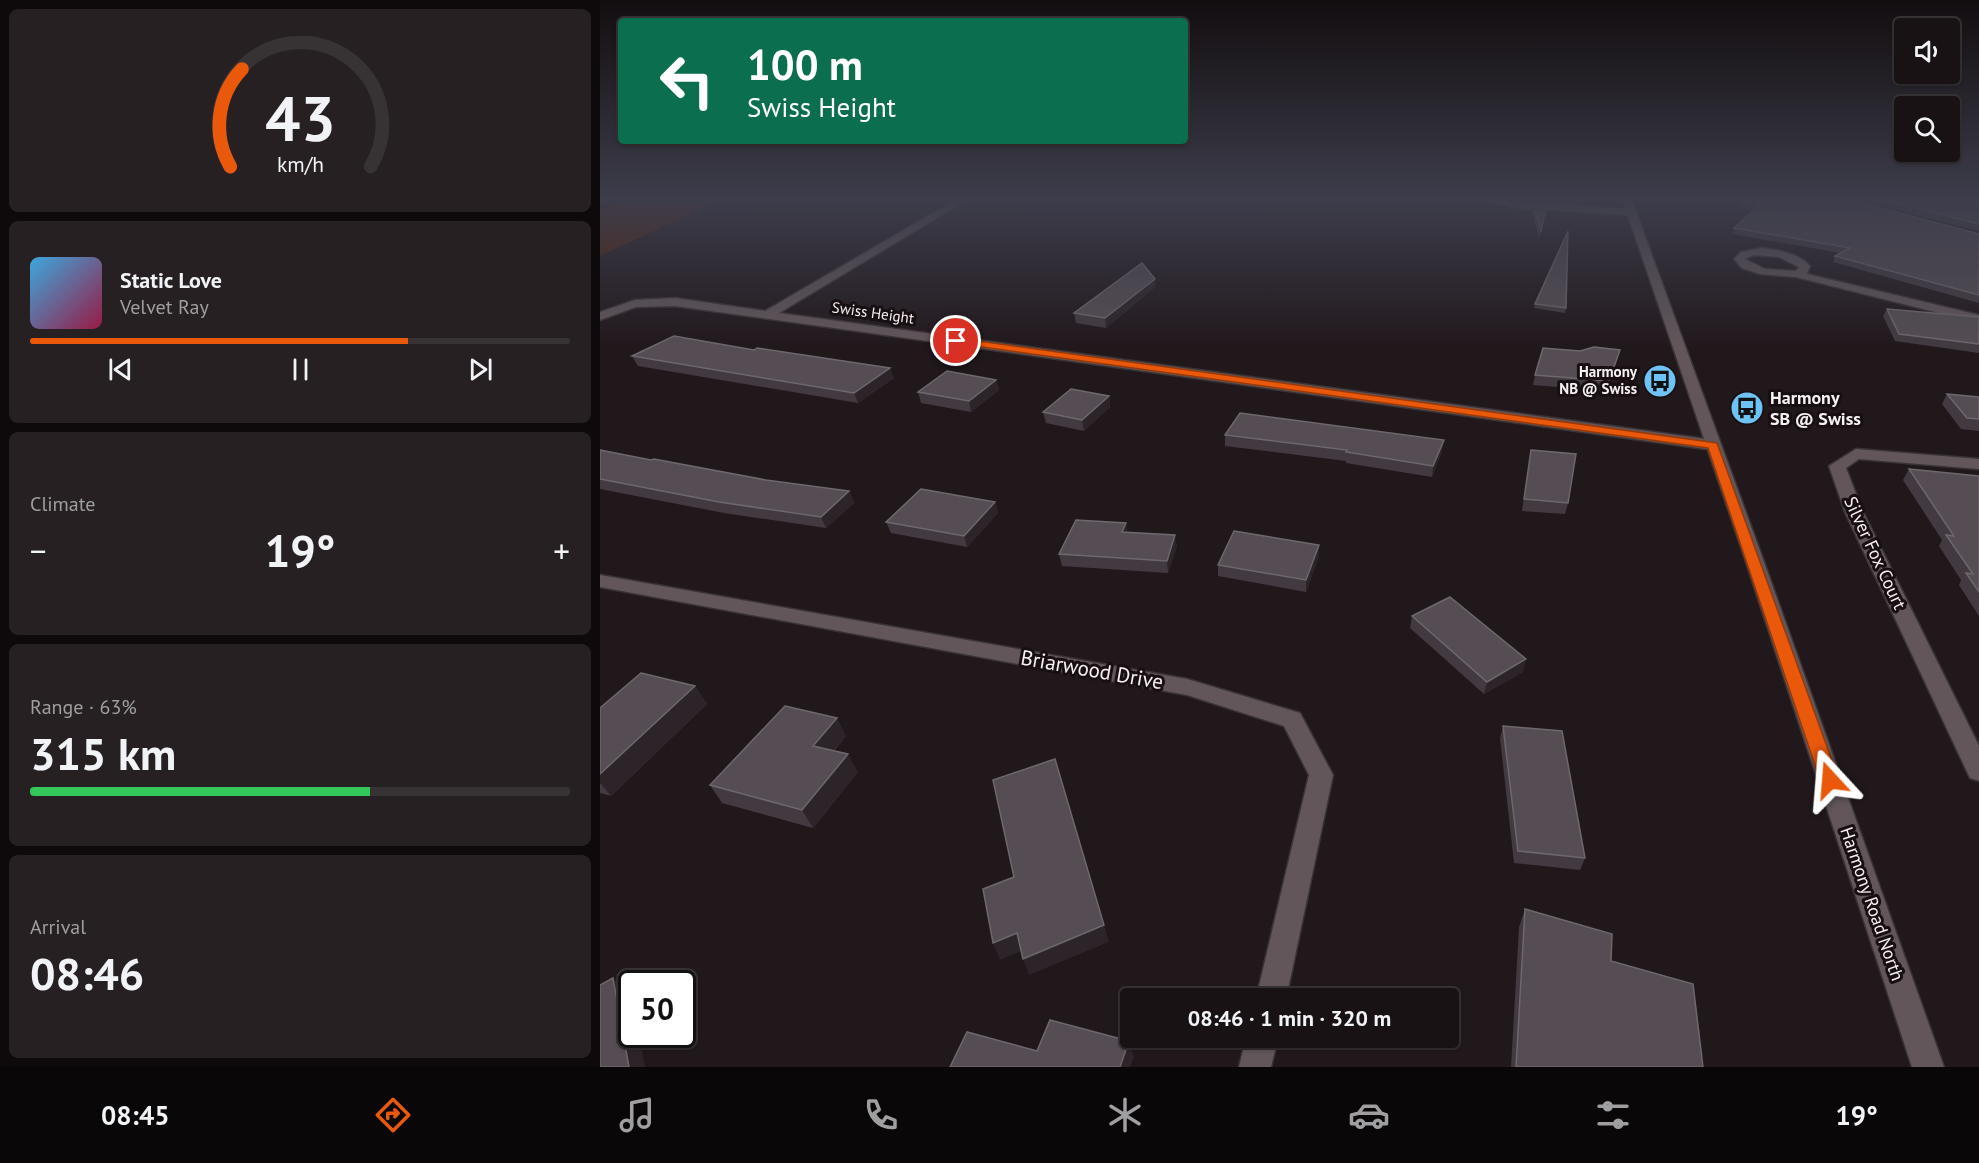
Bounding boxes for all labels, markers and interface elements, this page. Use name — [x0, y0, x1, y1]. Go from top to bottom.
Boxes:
map controls — [1894, 18, 1960, 162]
button: sound — [1894, 18, 1960, 84]
text: 100 m — [747, 37, 863, 92]
icon: left — [648, 42, 726, 120]
text: 43 — [265, 77, 335, 158]
text: Swiss Height — [747, 90, 896, 124]
button: search — [1894, 96, 1960, 162]
text: km/h — [276, 151, 323, 179]
text: Static Love — [120, 266, 222, 294]
text: Velvet Ray — [120, 294, 209, 320]
street label: Swiss Height — [831, 297, 915, 328]
pin — [930, 315, 981, 366]
icon: arrive — [939, 324, 972, 357]
icon: previous — [104, 353, 137, 386]
icon: pause — [284, 353, 317, 386]
icon: next — [464, 353, 497, 386]
place label: Harmony NB @ Swiss — [1559, 362, 1638, 398]
bus stop icon: Harmony NB @ Swiss — [1642, 363, 1678, 399]
place label: Harmony SB @ Swiss — [1770, 386, 1861, 430]
bus stop icon: Harmony SB @ Swiss — [1729, 390, 1765, 426]
text: Climate — [30, 491, 96, 517]
street label: Silver Fox Court — [1839, 493, 1912, 613]
text: 19° — [265, 521, 335, 579]
text: − — [30, 529, 47, 572]
text: + — [553, 529, 570, 572]
street label: Briarwood Drive — [1019, 644, 1165, 695]
text: Range · 63% — [30, 694, 137, 720]
text: 315 km — [30, 724, 176, 782]
position arrow — [1798, 748, 1862, 812]
street label: Harmony Road North — [1835, 824, 1910, 984]
text: Arrival — [30, 914, 86, 940]
text: 08:46 — [30, 944, 144, 1002]
speed limit sign: 50 — [618, 970, 696, 1048]
text: 08:46 · 1 min · 320 m — [1188, 1004, 1391, 1032]
icon: directions — [372, 1094, 414, 1136]
icon: music — [616, 1094, 658, 1136]
icon: phone — [860, 1094, 902, 1136]
icon: climate — [1104, 1094, 1146, 1136]
icon: car — [1348, 1094, 1390, 1136]
icon: filters — [1592, 1094, 1634, 1136]
text: 08:45 — [101, 1098, 170, 1132]
text: 19° — [1836, 1098, 1878, 1132]

